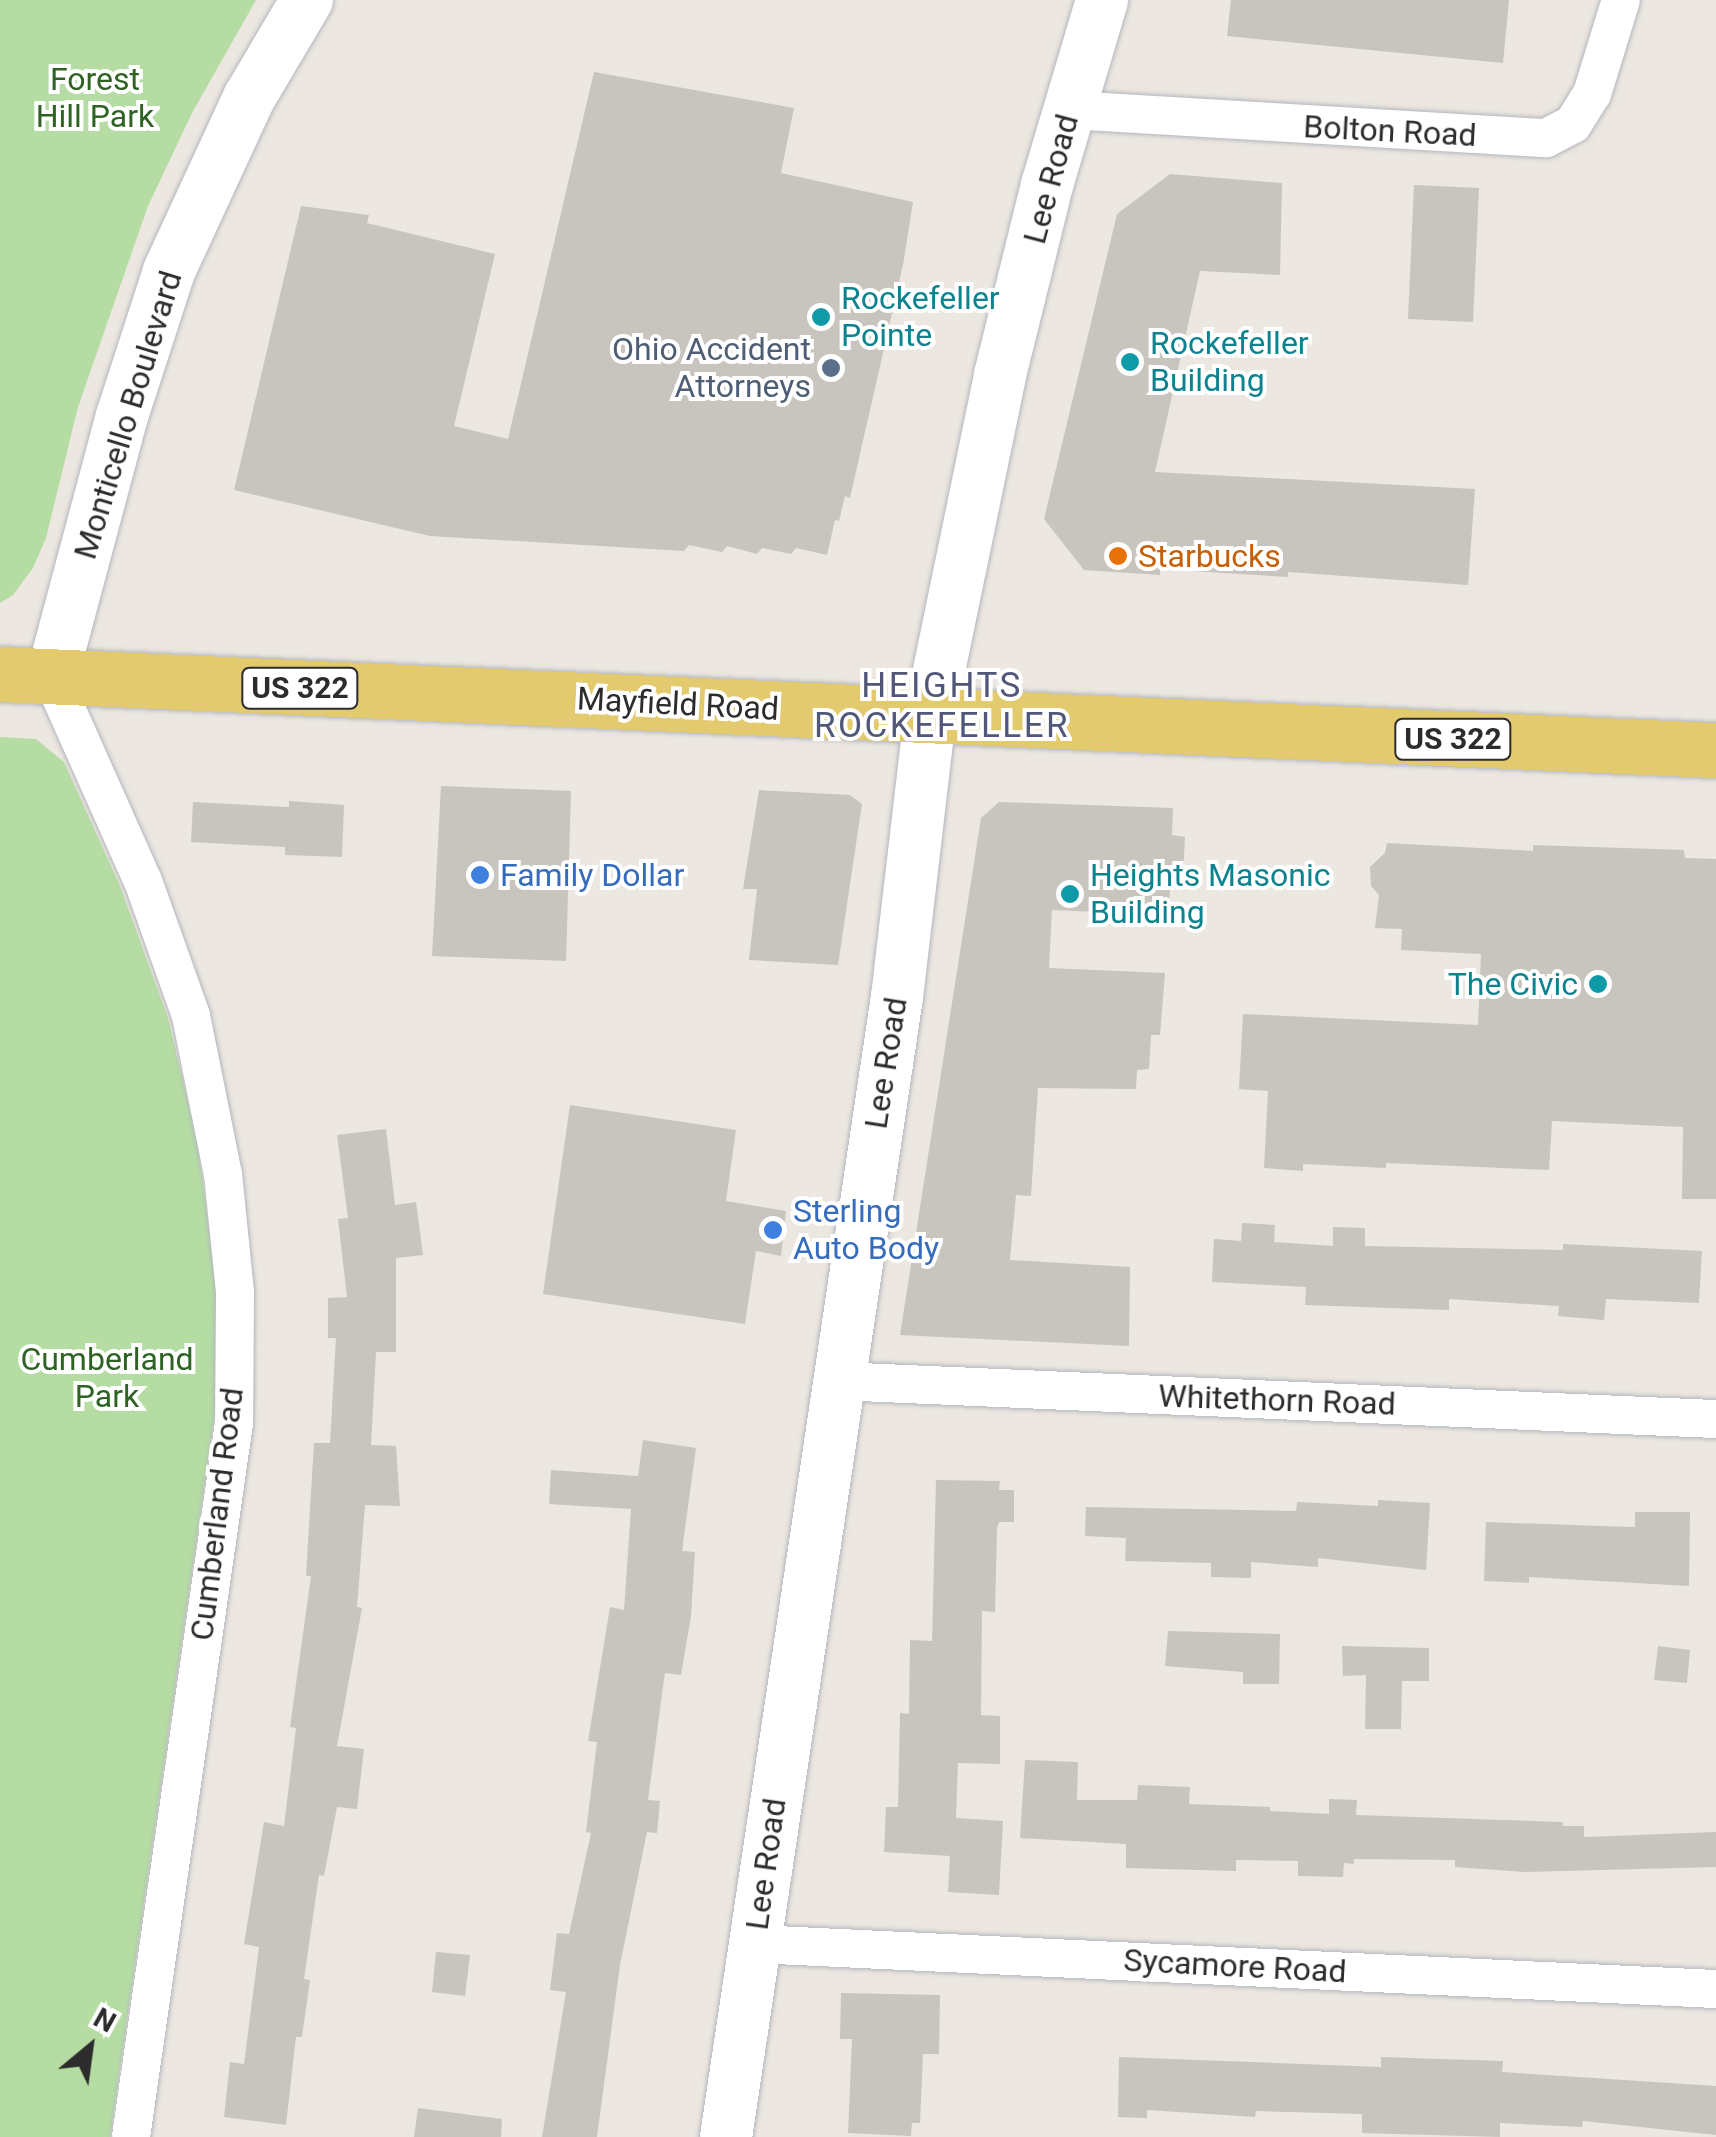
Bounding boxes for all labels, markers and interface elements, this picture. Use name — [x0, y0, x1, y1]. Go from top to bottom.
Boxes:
park label: Forest Hill Park — [36, 61, 154, 136]
street label: Bolton Road — [1302, 107, 1478, 155]
street label: Lee Road — [1015, 110, 1087, 248]
street label: Monticello Boulevard — [66, 266, 190, 564]
place label: Rockefeller Pointe — [841, 280, 1000, 355]
marker: Rockefeller Pointe — [810, 306, 832, 328]
place label: Rockefeller Building — [1150, 325, 1309, 400]
place label: Ohio Accident Attorneys — [612, 331, 811, 406]
marker: Rockefeller Building — [1119, 351, 1141, 373]
marker: Ohio Accident Attorneys — [820, 357, 842, 379]
place label: Starbucks — [1138, 537, 1281, 575]
marker: Starbucks — [1107, 545, 1129, 567]
road number: US 322 — [240, 663, 360, 713]
district label: HEIGHTS ROCKEFELLER — [814, 665, 1070, 747]
street label: Mayfield Road — [576, 680, 780, 728]
road number: US 322 — [1393, 714, 1513, 764]
place label: Family Dollar — [500, 856, 684, 894]
place label: Heights Masonic Building — [1090, 857, 1330, 932]
marker: Family Dollar — [469, 864, 491, 886]
marker: Heights Masonic Building — [1059, 883, 1081, 905]
place label: The Civic — [1448, 965, 1578, 1003]
marker: The Civic — [1587, 973, 1609, 995]
street label: Lee Road — [857, 995, 915, 1131]
place label: Sterling Auto Body — [793, 1193, 939, 1268]
marker: Sterling Auto Body — [762, 1219, 784, 1241]
park label: Cumberland Park — [20, 1341, 194, 1416]
street label: Whitethorn Road — [1158, 1377, 1396, 1423]
street label: Cumberland Road — [182, 1385, 252, 1643]
street label: Lee Road — [738, 1796, 794, 1932]
street label: Sycamore Road — [1123, 1941, 1347, 1991]
north arrow — [40, 1997, 140, 2097]
text: N — [88, 2001, 121, 2040]

